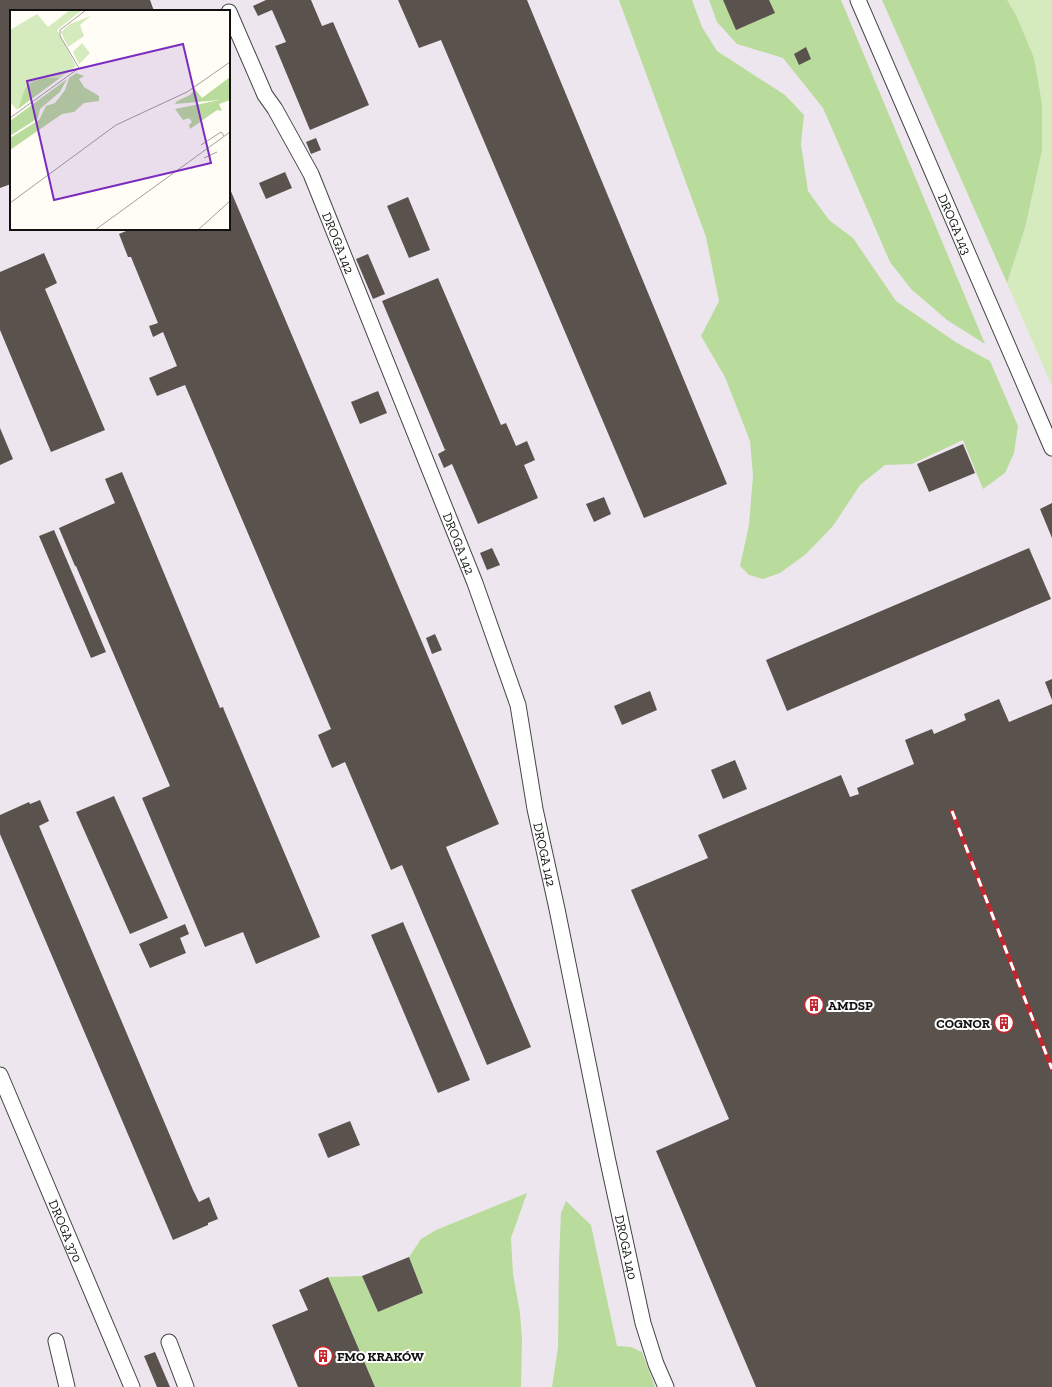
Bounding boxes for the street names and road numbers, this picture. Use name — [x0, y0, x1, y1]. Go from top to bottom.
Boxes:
street label: DROGA 143 — [935, 191, 975, 257]
street label: DROGA 142 — [319, 210, 358, 276]
street label: DROGA 142 — [440, 510, 478, 577]
street label: DROGA 142 — [531, 821, 559, 888]
street label: DROGA 370 — [46, 1197, 86, 1264]
street label: DROGA 140 — [612, 1213, 641, 1281]

